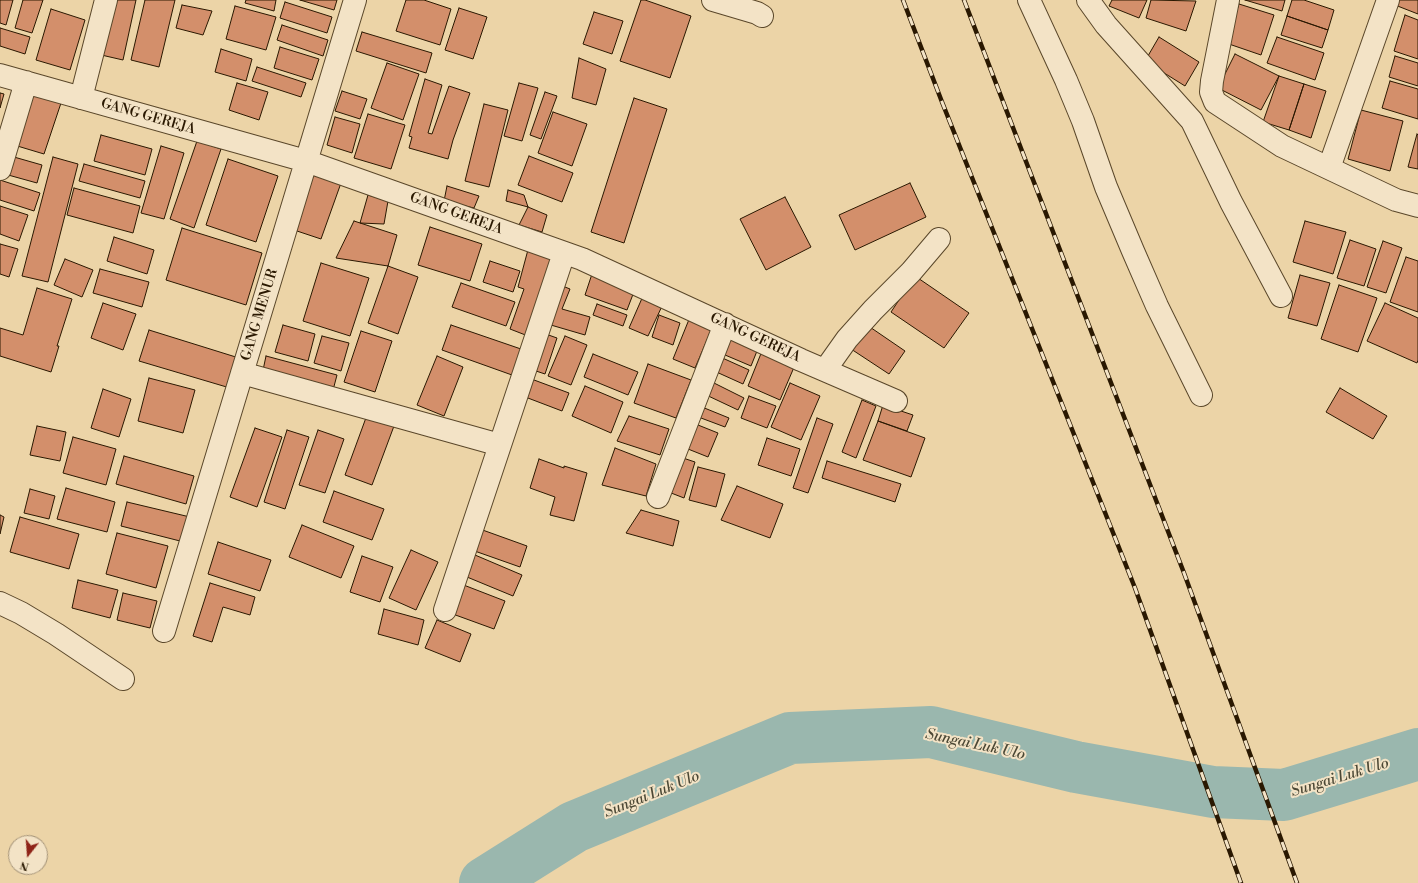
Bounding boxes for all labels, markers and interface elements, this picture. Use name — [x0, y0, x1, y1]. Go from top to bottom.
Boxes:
street label: GANG GEREJA — [99, 95, 197, 139]
street label: GANG GEREJA — [407, 189, 505, 239]
street label: GANG MENUR — [238, 267, 282, 363]
street label: GANG GEREJA — [707, 310, 803, 366]
water label: Sungai Luk Ulo — [924, 726, 1026, 764]
water label: Sungai Luk Ulo — [1289, 755, 1391, 801]
water label: Sungai Luk Ulo — [602, 768, 702, 822]
north arrow — [8, 835, 48, 875]
text: N — [19, 858, 31, 873]

